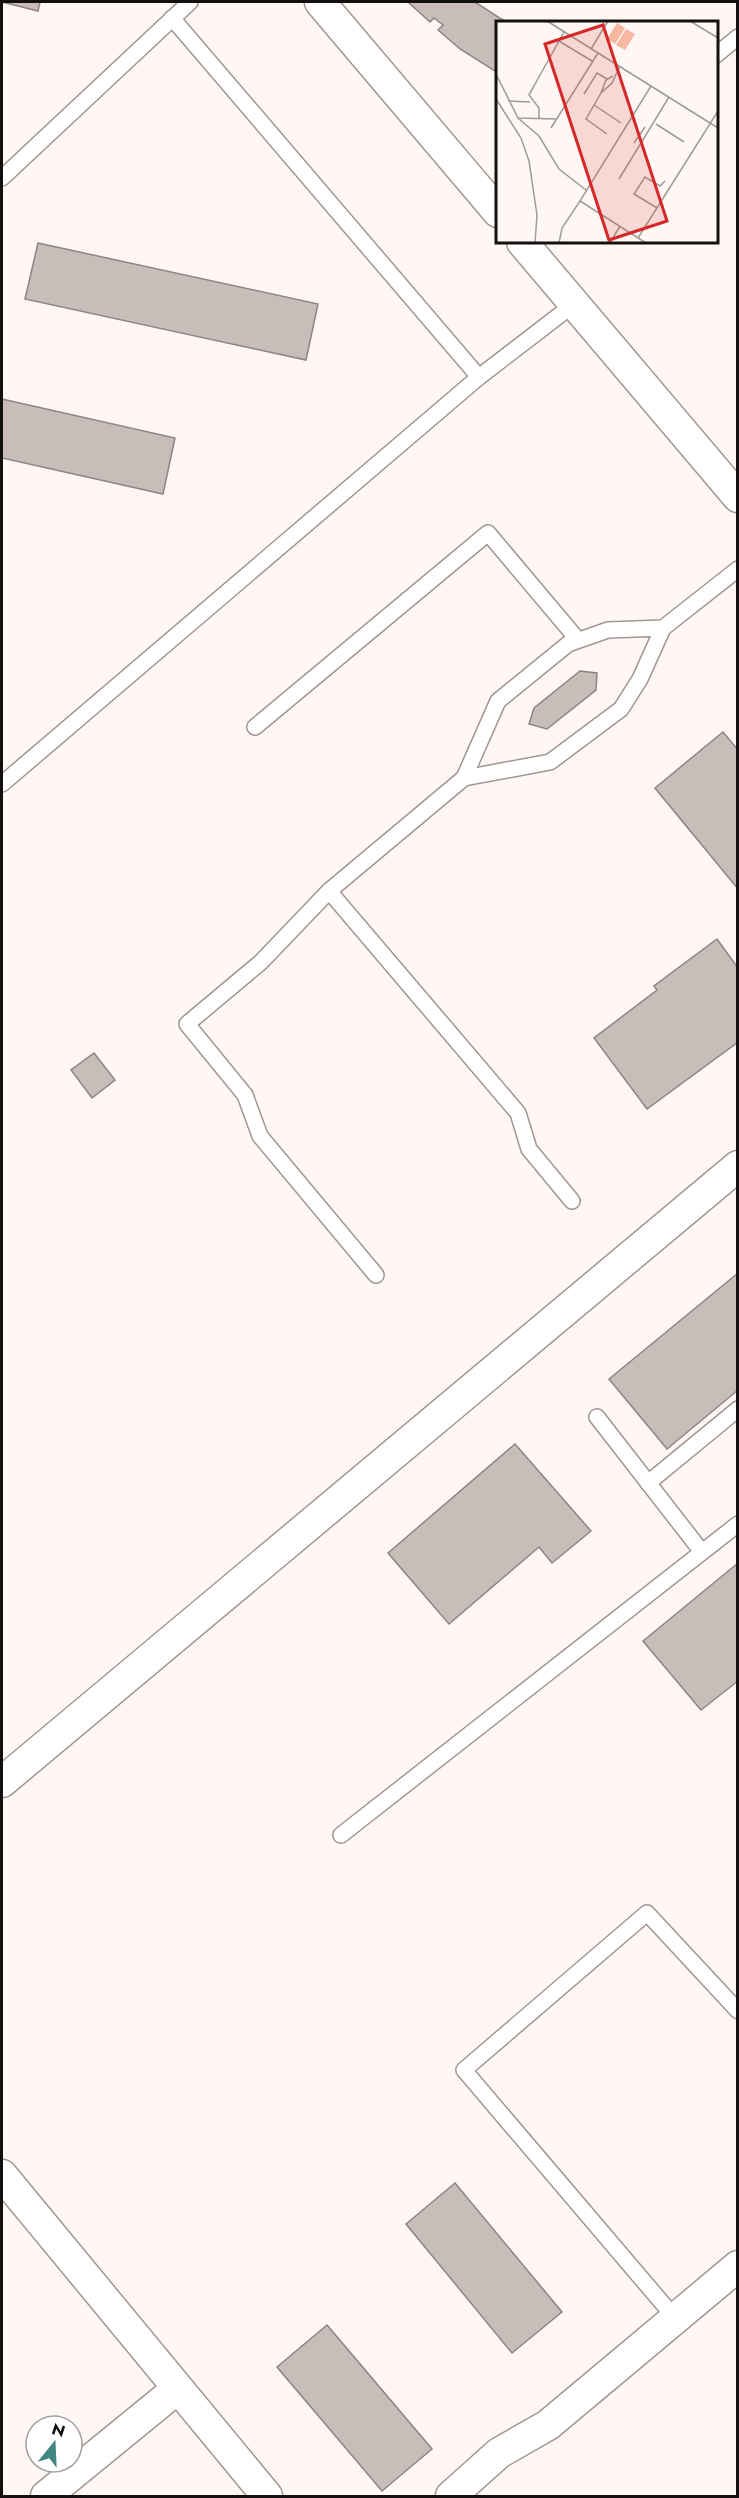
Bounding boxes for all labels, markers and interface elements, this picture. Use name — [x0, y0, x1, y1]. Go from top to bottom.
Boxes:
inset map — [496, 21, 718, 243]
north arrow — [24, 2414, 84, 2474]
text: N — [49, 2417, 68, 2443]

